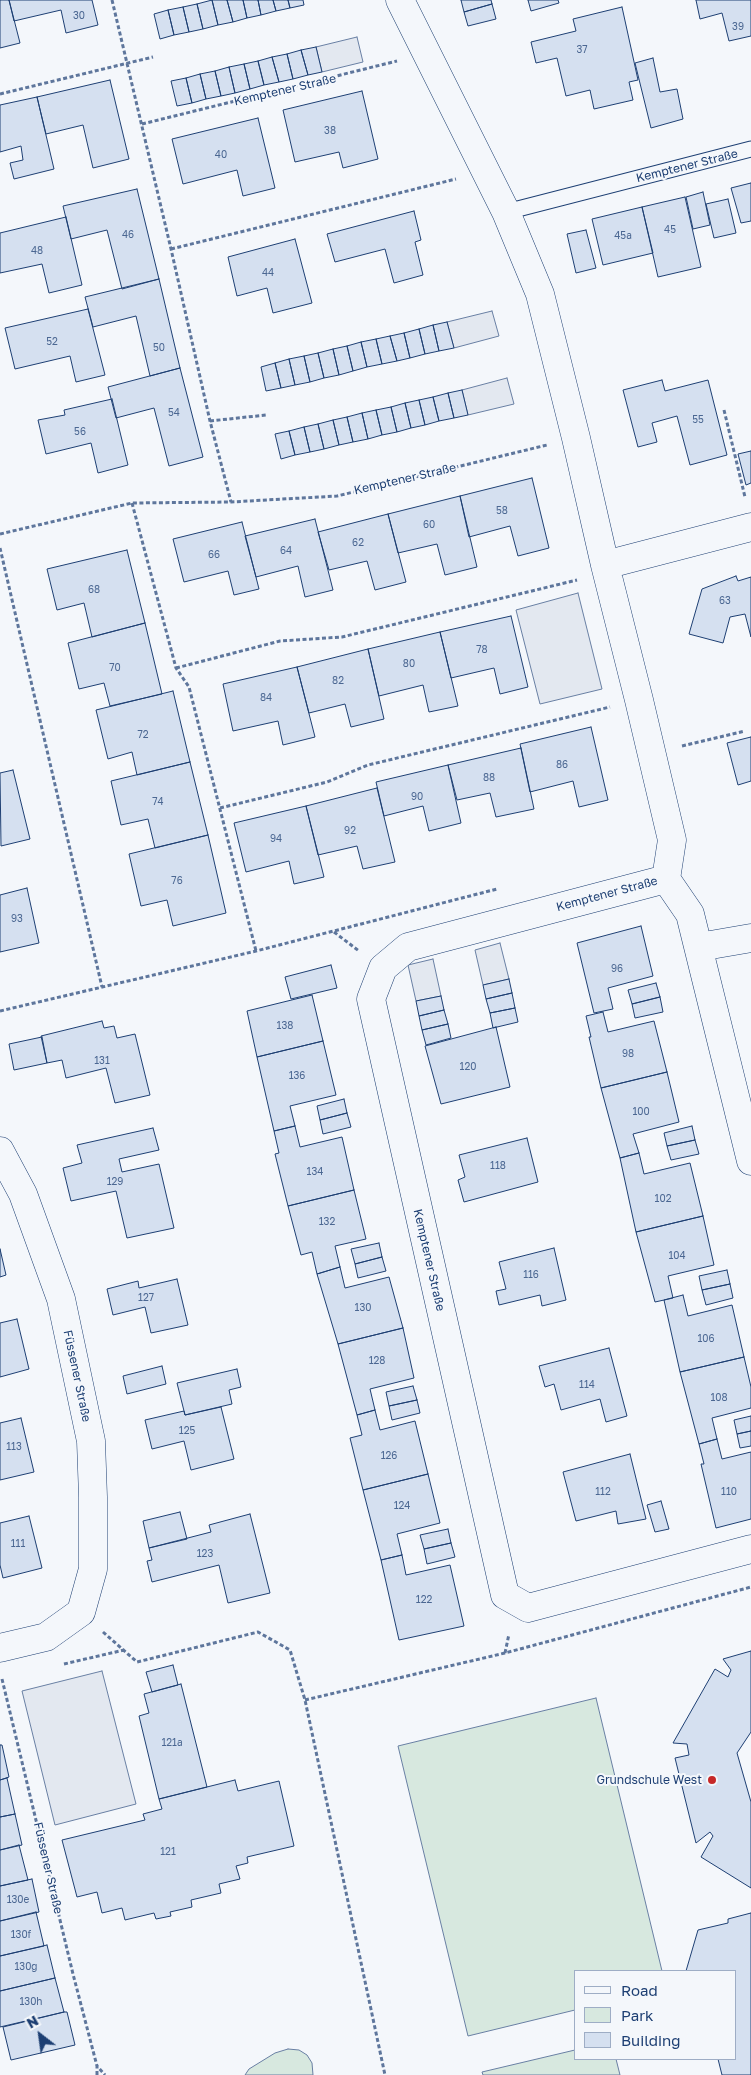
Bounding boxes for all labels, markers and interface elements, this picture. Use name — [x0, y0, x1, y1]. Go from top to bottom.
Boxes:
house number: 30 — [73, 10, 85, 22]
house number: 39 — [732, 21, 744, 33]
house number: 37 — [576, 44, 588, 56]
street label: Kemptener Straße — [233, 71, 337, 109]
house number: 38 — [324, 125, 336, 137]
street label: Kemptener Straße — [635, 146, 739, 186]
house number: 40 — [215, 149, 227, 161]
house number: 45 — [664, 224, 676, 236]
house number: 46 — [122, 229, 134, 241]
house number: 45a — [614, 230, 632, 242]
house number: 48 — [31, 245, 43, 257]
house number: 44 — [262, 267, 274, 279]
house number: 52 — [46, 336, 58, 348]
house number: 50 — [153, 342, 165, 354]
house number: 54 — [168, 407, 180, 419]
house number: 55 — [692, 414, 704, 426]
house number: 56 — [74, 426, 86, 438]
street label: Kemptener Straße — [353, 460, 457, 498]
house number: 58 — [496, 505, 508, 517]
house number: 60 — [423, 519, 435, 531]
house number: 62 — [352, 537, 364, 549]
house number: 64 — [280, 545, 292, 557]
house number: 66 — [208, 549, 220, 561]
house number: 68 — [88, 584, 100, 596]
house number: 63 — [719, 595, 731, 607]
house number: 78 — [476, 644, 488, 656]
house number: 80 — [403, 658, 415, 670]
house number: 70 — [109, 662, 121, 674]
house number: 82 — [332, 675, 344, 687]
house number: 84 — [260, 692, 272, 704]
house number: 72 — [137, 729, 149, 741]
house number: 86 — [556, 759, 568, 771]
house number: 88 — [483, 772, 495, 784]
house number: 90 — [411, 791, 423, 803]
house number: 74 — [152, 796, 164, 808]
house number: 92 — [344, 825, 356, 837]
house number: 94 — [270, 833, 282, 845]
street label: Kemptener Straße — [555, 874, 659, 914]
house number: 76 — [171, 875, 183, 887]
house number: 93 — [11, 913, 23, 925]
house number: 96 — [611, 963, 623, 975]
house number: 138 — [277, 1020, 293, 1032]
house number: 98 — [622, 1048, 634, 1060]
house number: 131 — [94, 1055, 110, 1067]
house number: 120 — [460, 1061, 476, 1073]
house number: 136 — [289, 1070, 305, 1082]
house number: 100 — [632, 1106, 650, 1118]
house number: 118 — [490, 1160, 506, 1172]
house number: 134 — [307, 1166, 323, 1178]
house number: 129 — [107, 1176, 123, 1188]
house number: 102 — [655, 1193, 671, 1205]
street label: Kemptener Straße — [410, 1208, 448, 1312]
house number: 132 — [319, 1216, 335, 1228]
house number: 104 — [668, 1250, 686, 1262]
house number: 116 — [523, 1269, 539, 1281]
house number: 127 — [138, 1292, 154, 1304]
house number: 130 — [355, 1302, 371, 1314]
street label: Füssener Straße — [60, 1329, 94, 1423]
house number: 106 — [697, 1333, 715, 1345]
house number: 128 — [369, 1355, 385, 1367]
house number: 114 — [579, 1379, 595, 1391]
house number: 108 — [710, 1392, 728, 1404]
house number: 125 — [179, 1425, 195, 1437]
house number: 113 — [6, 1441, 22, 1453]
house number: 126 — [381, 1450, 397, 1462]
house number: 112 — [595, 1486, 611, 1498]
house number: 110 — [721, 1486, 737, 1498]
house number: 124 — [394, 1500, 410, 1512]
house number: 111 — [11, 1538, 25, 1550]
house number: 123 — [197, 1548, 213, 1560]
house number: 122 — [416, 1594, 432, 1606]
house number: 121a — [161, 1737, 183, 1749]
place label: Grundschule West — [596, 1773, 702, 1787]
marker: Grundschule West — [706, 1774, 718, 1786]
street label: Füssener Straße — [30, 1821, 66, 1915]
house number: 121 — [160, 1846, 176, 1858]
house number: 130e — [7, 1894, 29, 1906]
house number: 130f — [11, 1929, 31, 1941]
house number: 130g — [14, 1961, 38, 1973]
legend — [574, 1970, 736, 2060]
text: Road — [621, 1981, 658, 1999]
house number: 130h — [19, 1996, 43, 2008]
text: Park — [621, 2006, 653, 2024]
north arrow — [15, 2010, 65, 2060]
text: N — [23, 2012, 41, 2032]
text: Building — [621, 2031, 681, 2049]

